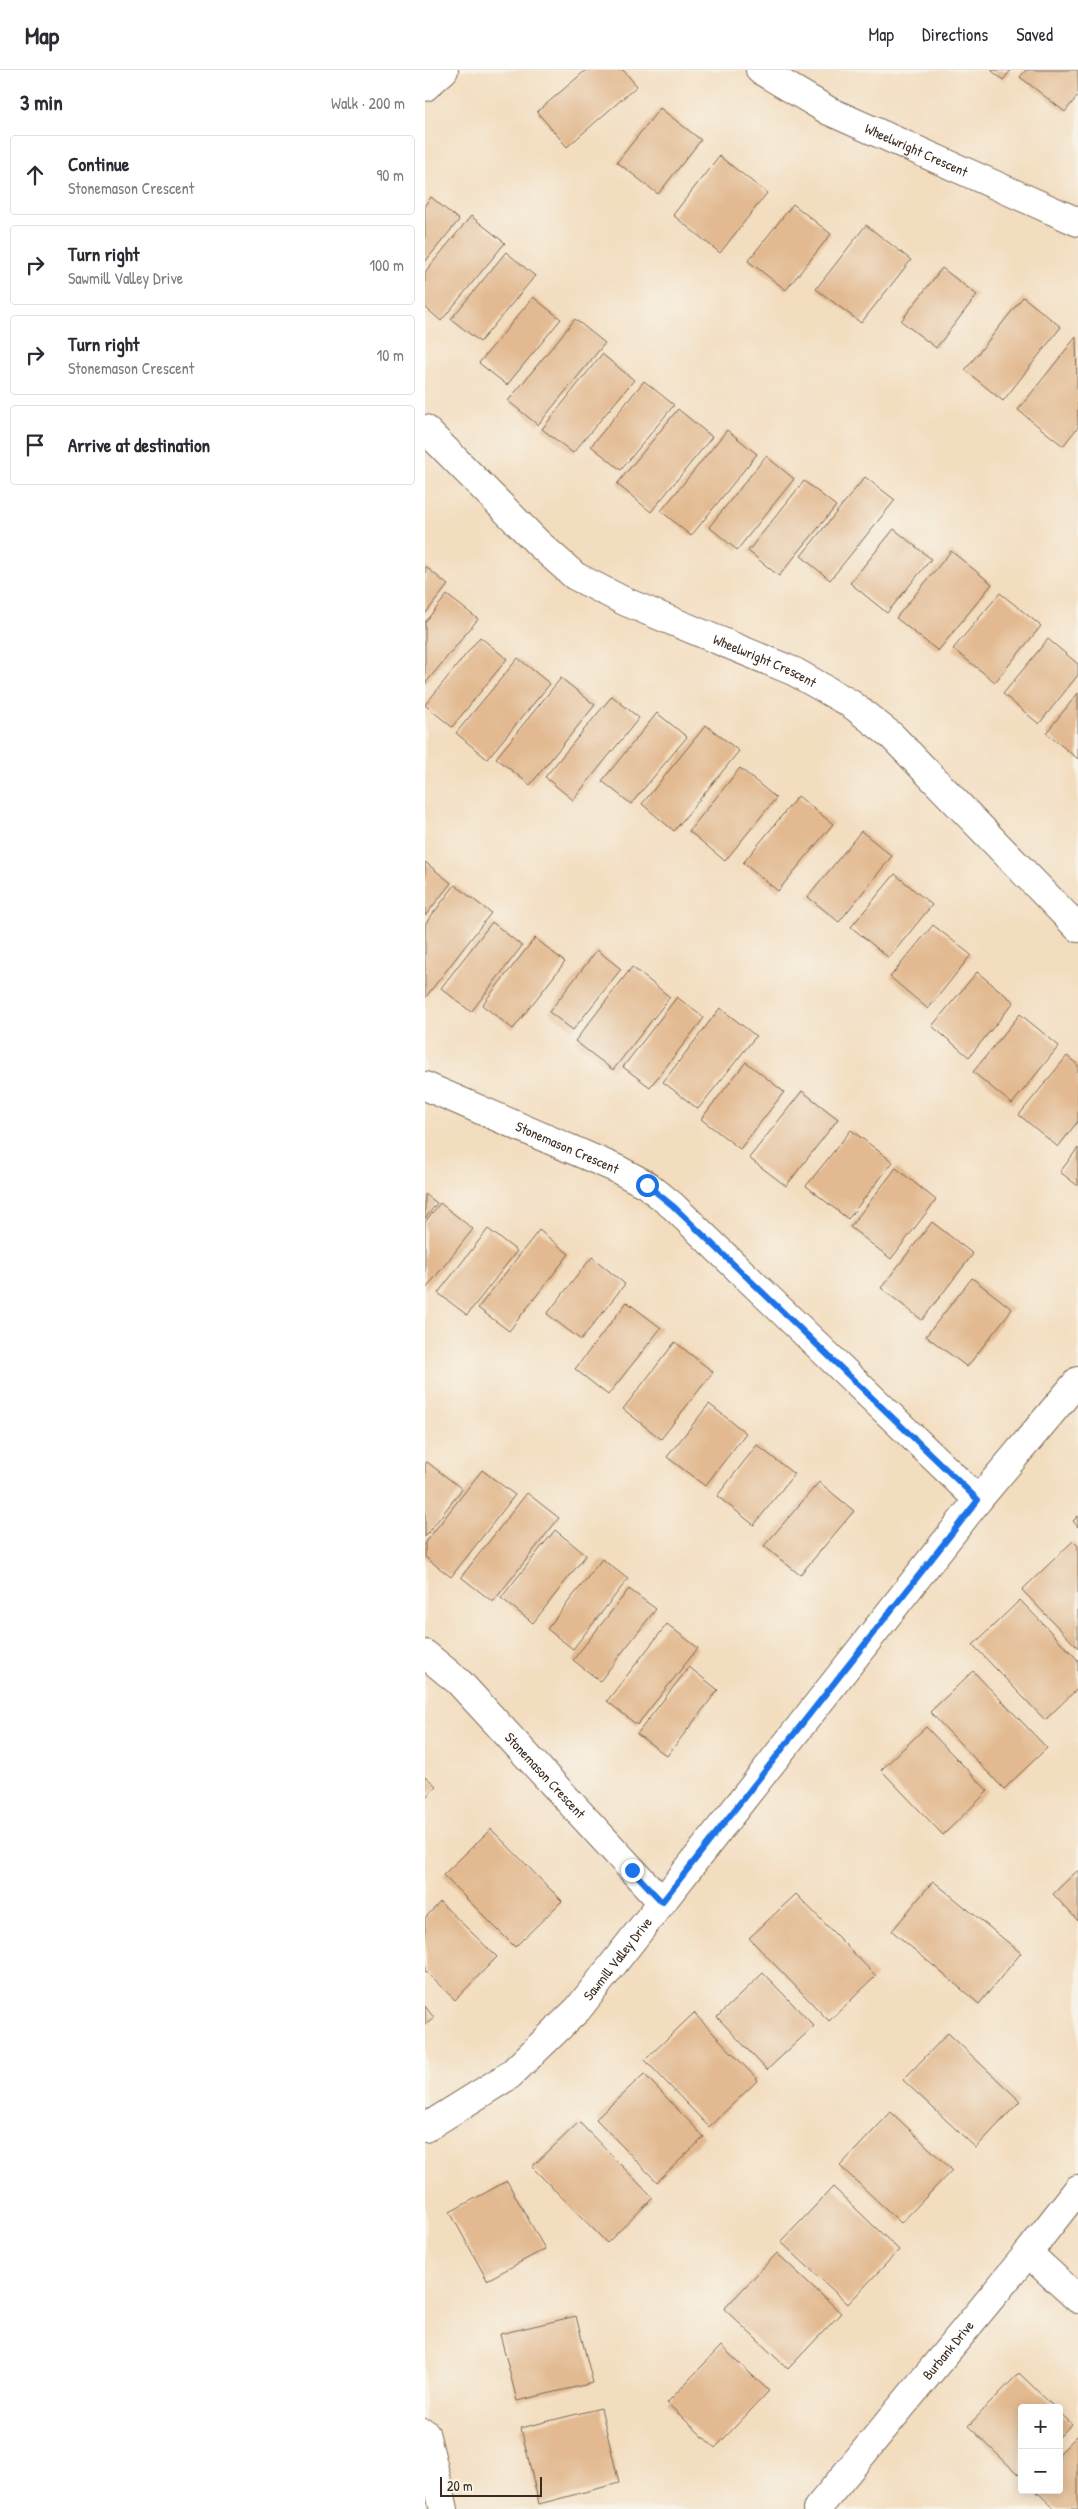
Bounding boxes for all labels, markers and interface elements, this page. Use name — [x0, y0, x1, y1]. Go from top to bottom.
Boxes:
text: Map — [25, 19, 59, 51]
text: Map — [869, 22, 894, 47]
text: Directions — [922, 22, 988, 47]
text: Saved — [1016, 22, 1053, 47]
text: 3 min — [20, 88, 63, 117]
text: Walk · 200 m — [331, 92, 405, 114]
street label: Wheelwright Crescent — [862, 118, 971, 181]
text: Continue — [68, 151, 129, 177]
icon: ahead — [21, 161, 49, 189]
text: 90 m — [376, 164, 404, 186]
text: Stonemason Crescent — [68, 177, 194, 199]
text: Turn right — [68, 241, 139, 267]
icon: right — [21, 251, 49, 279]
text: 100 m — [369, 254, 404, 276]
text: Sawmill Valley Drive — [68, 267, 183, 289]
text: Turn right — [68, 331, 139, 357]
icon: right — [21, 341, 49, 369]
text: 10 m — [376, 344, 404, 366]
text: Stonemason Crescent — [68, 357, 194, 379]
icon: arrive — [21, 431, 49, 459]
text: Arrive at destination — [68, 432, 210, 458]
street label: Wheelwright Crescent — [711, 629, 820, 691]
street label: Stonemason Crescent — [513, 1116, 622, 1178]
route start — [636, 1174, 659, 1197]
street label: Stonemason Crescent — [501, 1728, 590, 1822]
route end — [621, 1859, 644, 1882]
street label: Sawmill Valley Drive — [579, 1912, 656, 2004]
street label: Burbank Drive — [918, 2316, 978, 2383]
map controls — [1018, 2404, 1063, 2494]
button: + — [1018, 2404, 1063, 2449]
button: − — [1018, 2449, 1063, 2494]
scale bar — [440, 2474, 543, 2497]
text: 20 m — [447, 2476, 473, 2495]

